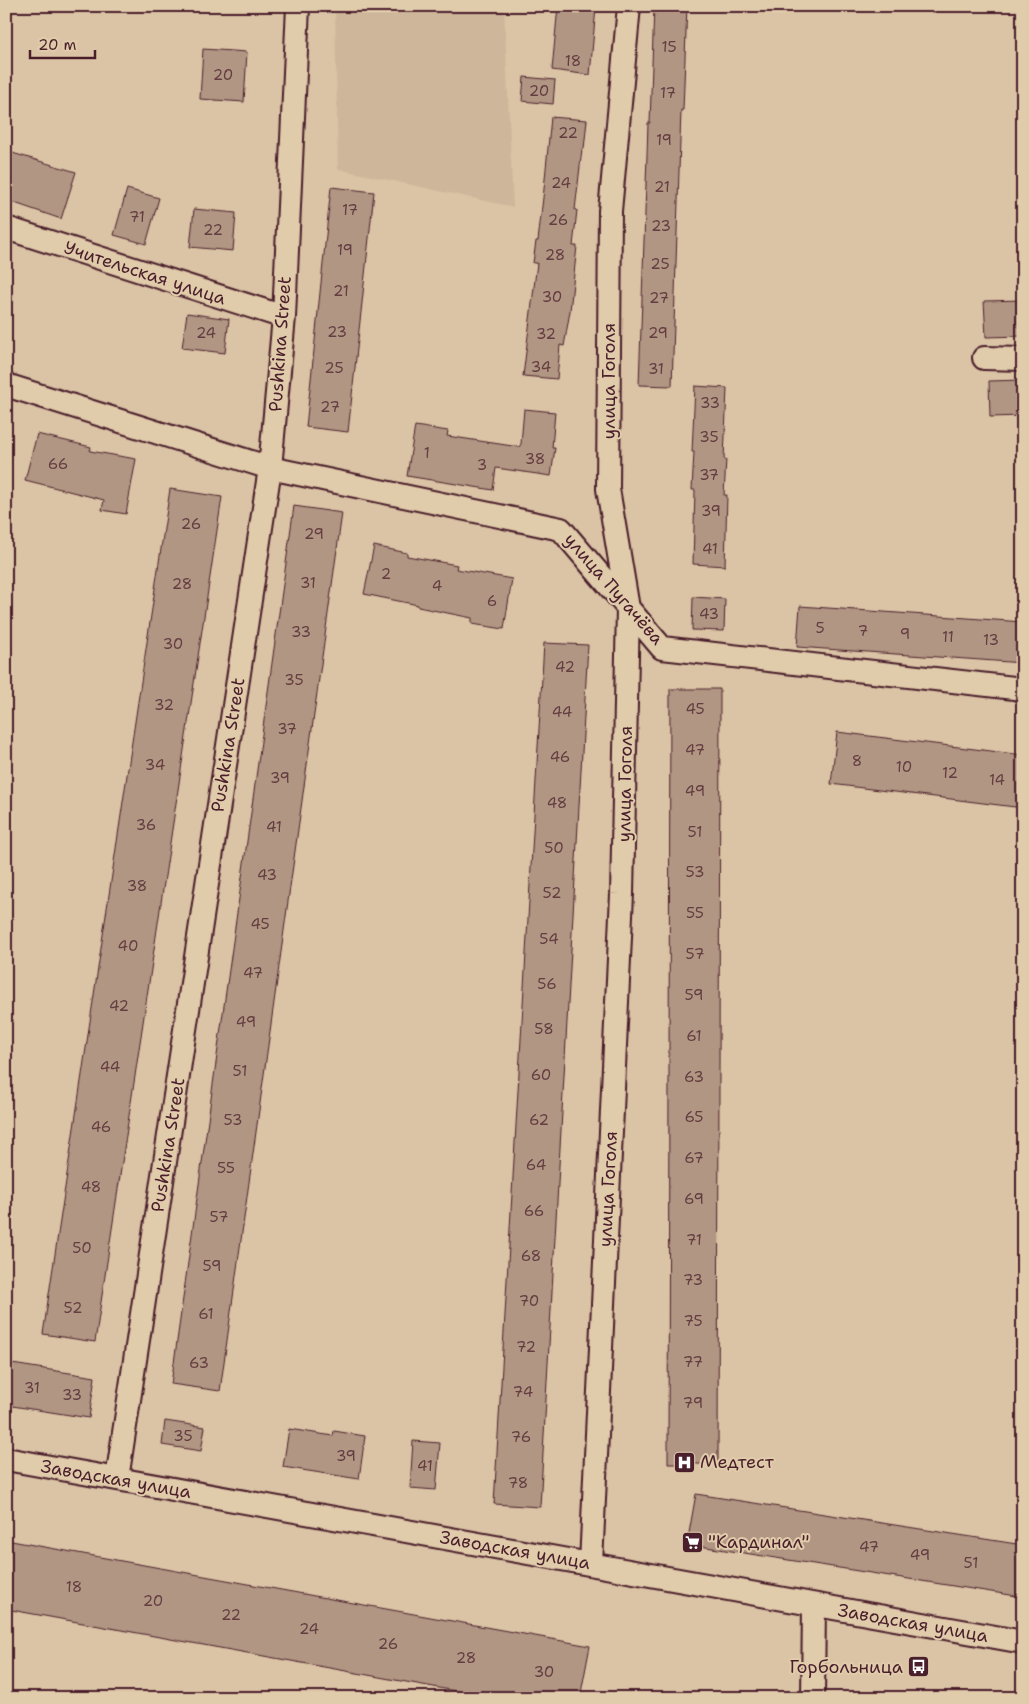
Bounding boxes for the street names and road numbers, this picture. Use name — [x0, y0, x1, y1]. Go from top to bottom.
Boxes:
street label: Учительская улица — [61, 236, 229, 310]
street label: Pushkina Street — [263, 275, 297, 413]
street label: улица Гоголя — [597, 323, 621, 439]
street label: улица Пугачёва — [559, 528, 669, 650]
street label: Pushkina Street — [206, 676, 251, 814]
street label: улица Гоголя — [612, 726, 638, 842]
street label: Pushkina Street — [146, 1076, 191, 1214]
street label: улица Гоголя — [593, 1130, 623, 1248]
street label: Заводская улица — [39, 1454, 193, 1504]
street label: Заводская улица — [438, 1525, 592, 1575]
street label: Заводская улица — [836, 1598, 990, 1648]

